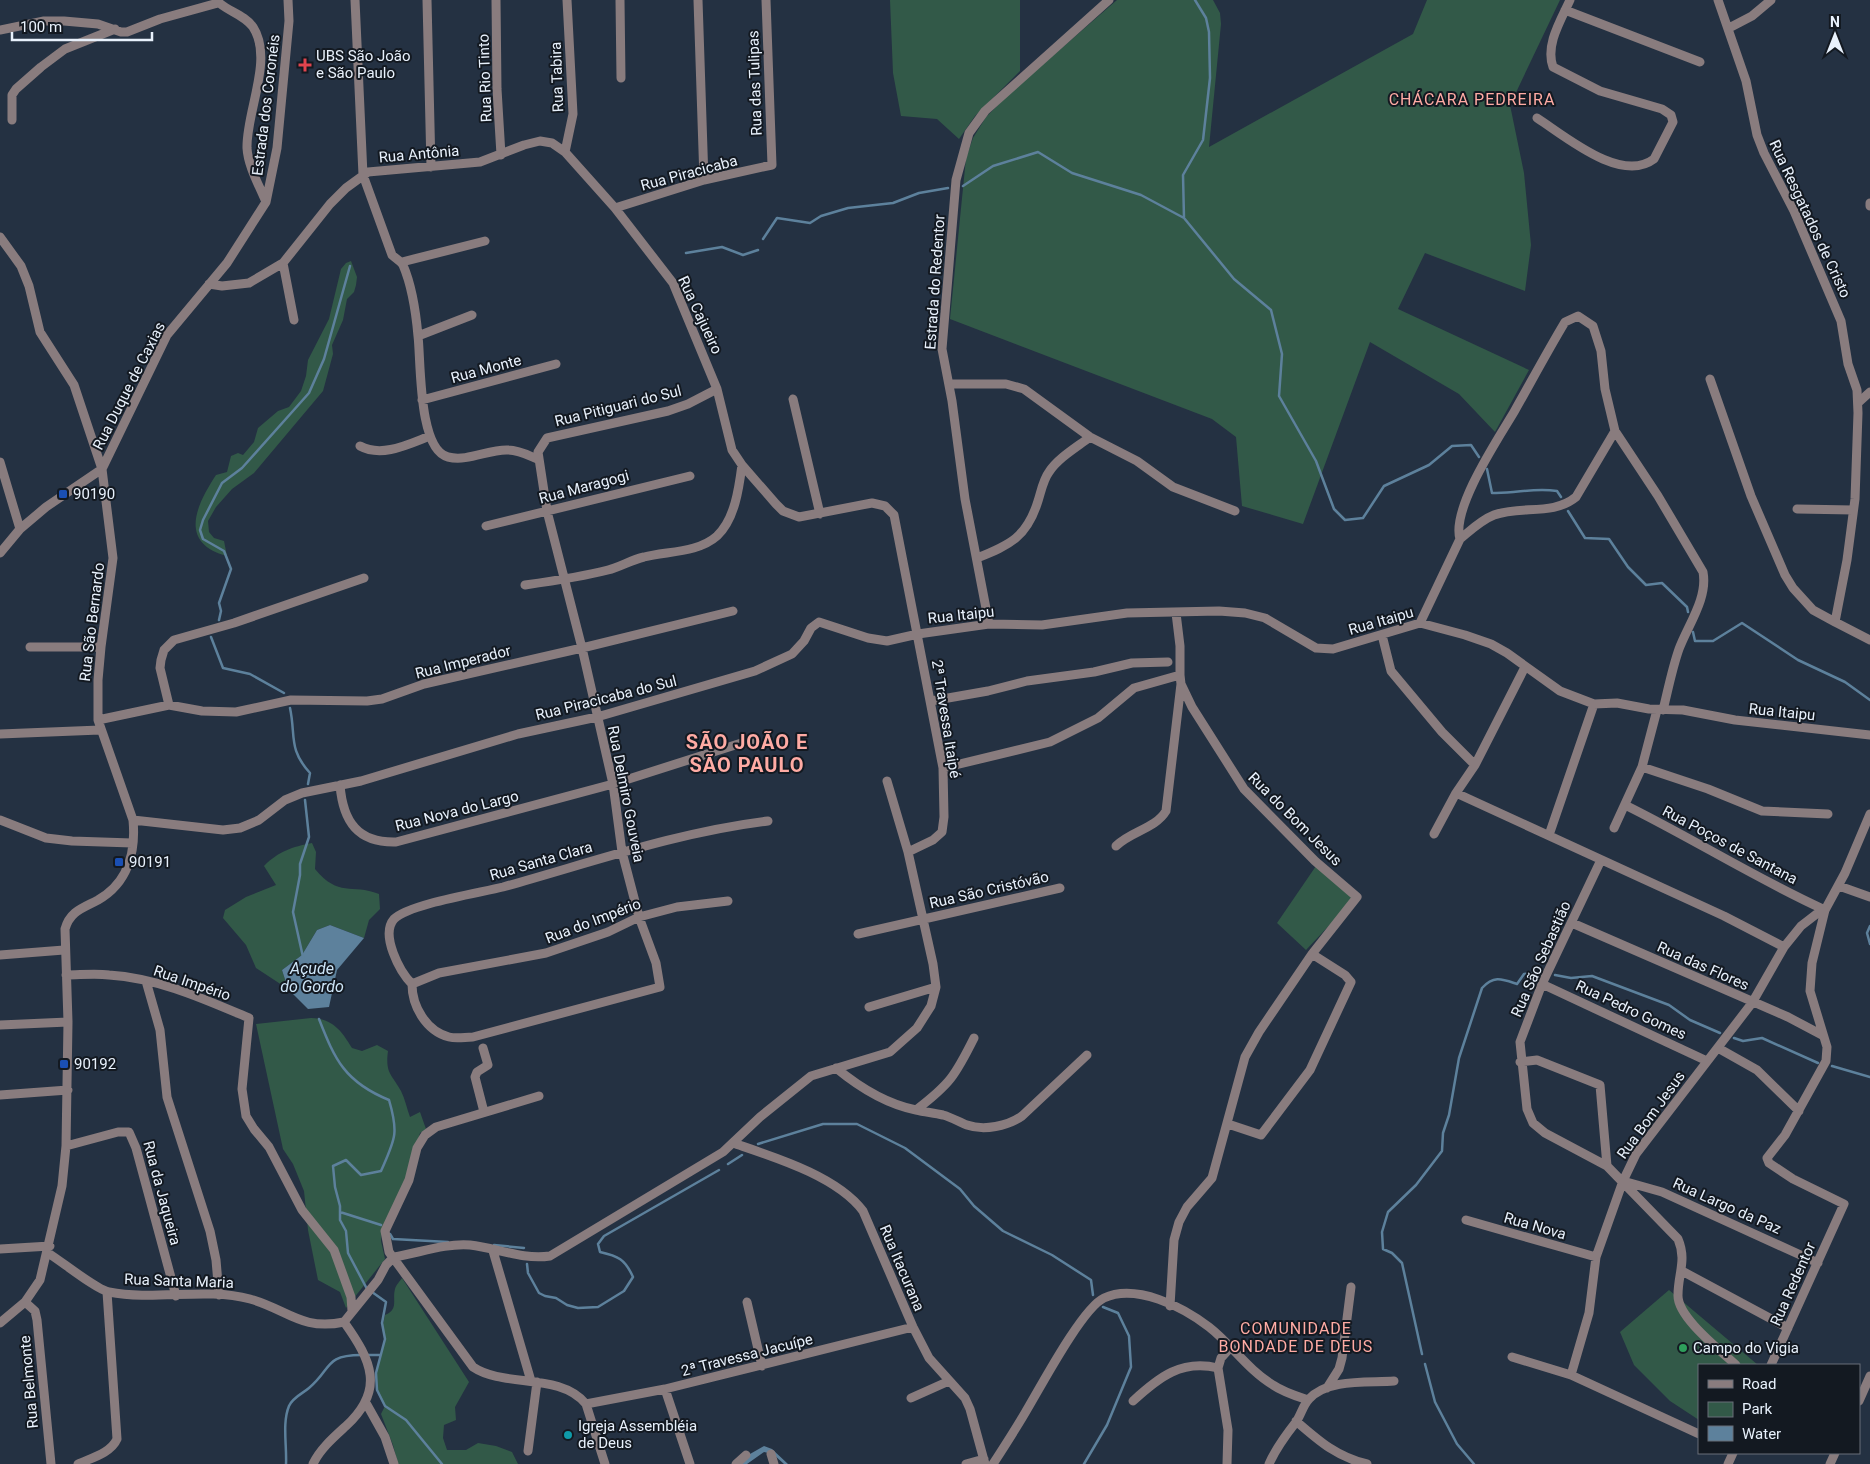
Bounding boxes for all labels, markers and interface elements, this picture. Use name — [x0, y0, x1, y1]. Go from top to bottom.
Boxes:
scale bar — [12, 10, 152, 42]
north arrow — [1810, 10, 1860, 60]
text: N — [1830, 14, 1840, 30]
text: 100 m — [20, 18, 62, 36]
street label: Rua das Tulipas — [744, 30, 766, 136]
street label: Estrada dos Coronéis — [248, 33, 284, 177]
street label: Rua Rio Tinto — [474, 33, 496, 123]
street label: Rua Tabira — [547, 42, 567, 112]
place label: UBS São João e São Paulo — [316, 47, 411, 82]
marker: UBS São João e São Paulo — [298, 58, 312, 72]
district label: CHÁCARA PEDREIRA — [1389, 90, 1555, 109]
street label: Rua Resgatados de Cristo — [1765, 137, 1855, 301]
street label: Rua Antônia — [378, 142, 460, 166]
street label: Rua Piracicaba — [639, 151, 739, 195]
street label: Estrada do Redentor — [921, 214, 949, 350]
street label: Rua Cajueiro — [674, 273, 726, 357]
street label: Rua Duque de Caxias — [89, 319, 169, 453]
street label: Rua Monte — [449, 351, 523, 387]
street label: Rua Pitiguari do Sul — [553, 382, 683, 430]
street label: Rua Maragogi — [537, 466, 631, 508]
place label: 90190 — [73, 485, 115, 503]
marker: 90190 — [57, 488, 69, 500]
street label: Rua São Bernardo — [76, 562, 108, 682]
street label: Rua Itaipu — [927, 603, 995, 627]
street label: Rua Itaipu — [1346, 603, 1416, 639]
street label: Rua Imperador — [413, 641, 513, 683]
street label: 2ª Travessa Itaipé — [928, 659, 964, 779]
street label: Rua Piracicaba do Sul — [534, 672, 678, 724]
street label: Rua Itaipu — [1748, 700, 1816, 724]
street label: Rua Delmiro Gouveia — [604, 724, 648, 864]
district label: SÃO JOÃO E SÃO PAULO — [686, 730, 808, 777]
street label: Rua do Bom Jesus — [1244, 768, 1346, 870]
street label: Rua Nova do Largo — [393, 787, 521, 835]
street label: Rua Poços de Santana — [1659, 802, 1801, 888]
street label: Rua Santa Clara — [488, 838, 594, 884]
place label: 90191 — [129, 853, 171, 871]
marker: 90191 — [113, 856, 125, 868]
street label: Rua São Cristóvão — [928, 868, 1050, 912]
street label: Rua do Império — [543, 894, 643, 948]
street label: Rua São Sebastião — [1507, 898, 1575, 1020]
street label: Rua das Flores — [1654, 938, 1752, 994]
water label: Açude do Gordo — [280, 959, 344, 996]
street label: Rua Império — [151, 961, 233, 1005]
street label: Rua Pedro Gomes — [1573, 976, 1689, 1044]
place label: 90192 — [74, 1055, 116, 1073]
marker: 90192 — [58, 1058, 70, 1070]
street label: Rua Bom Jesus — [1613, 1068, 1689, 1162]
street label: Rua da Jaqueira — [139, 1139, 185, 1247]
street label: Rua Largo da Paz — [1670, 1174, 1784, 1238]
street label: Rua Nova — [1502, 1209, 1568, 1243]
street label: Rua Itacurana — [876, 1222, 928, 1314]
street label: Rua Redentor — [1767, 1239, 1819, 1329]
street label: Rua Santa Maria — [124, 1270, 234, 1292]
district label: COMUNIDADE BONDADE DE DEUS — [1219, 1319, 1373, 1356]
street label: 2ª Travessa Jacuípe — [679, 1330, 815, 1380]
street label: Rua Belmonte — [16, 1335, 42, 1429]
place label: Campo do Vigia — [1693, 1339, 1799, 1357]
marker: Campo do Vigia — [1677, 1342, 1689, 1354]
legend — [1698, 1364, 1860, 1454]
text: Road — [1742, 1375, 1776, 1393]
text: Park — [1742, 1400, 1773, 1418]
place label: Igreja Assembléia de Deus — [578, 1417, 697, 1452]
text: Water — [1742, 1425, 1781, 1443]
marker: Igreja Assembléia de Deus — [562, 1429, 574, 1441]

